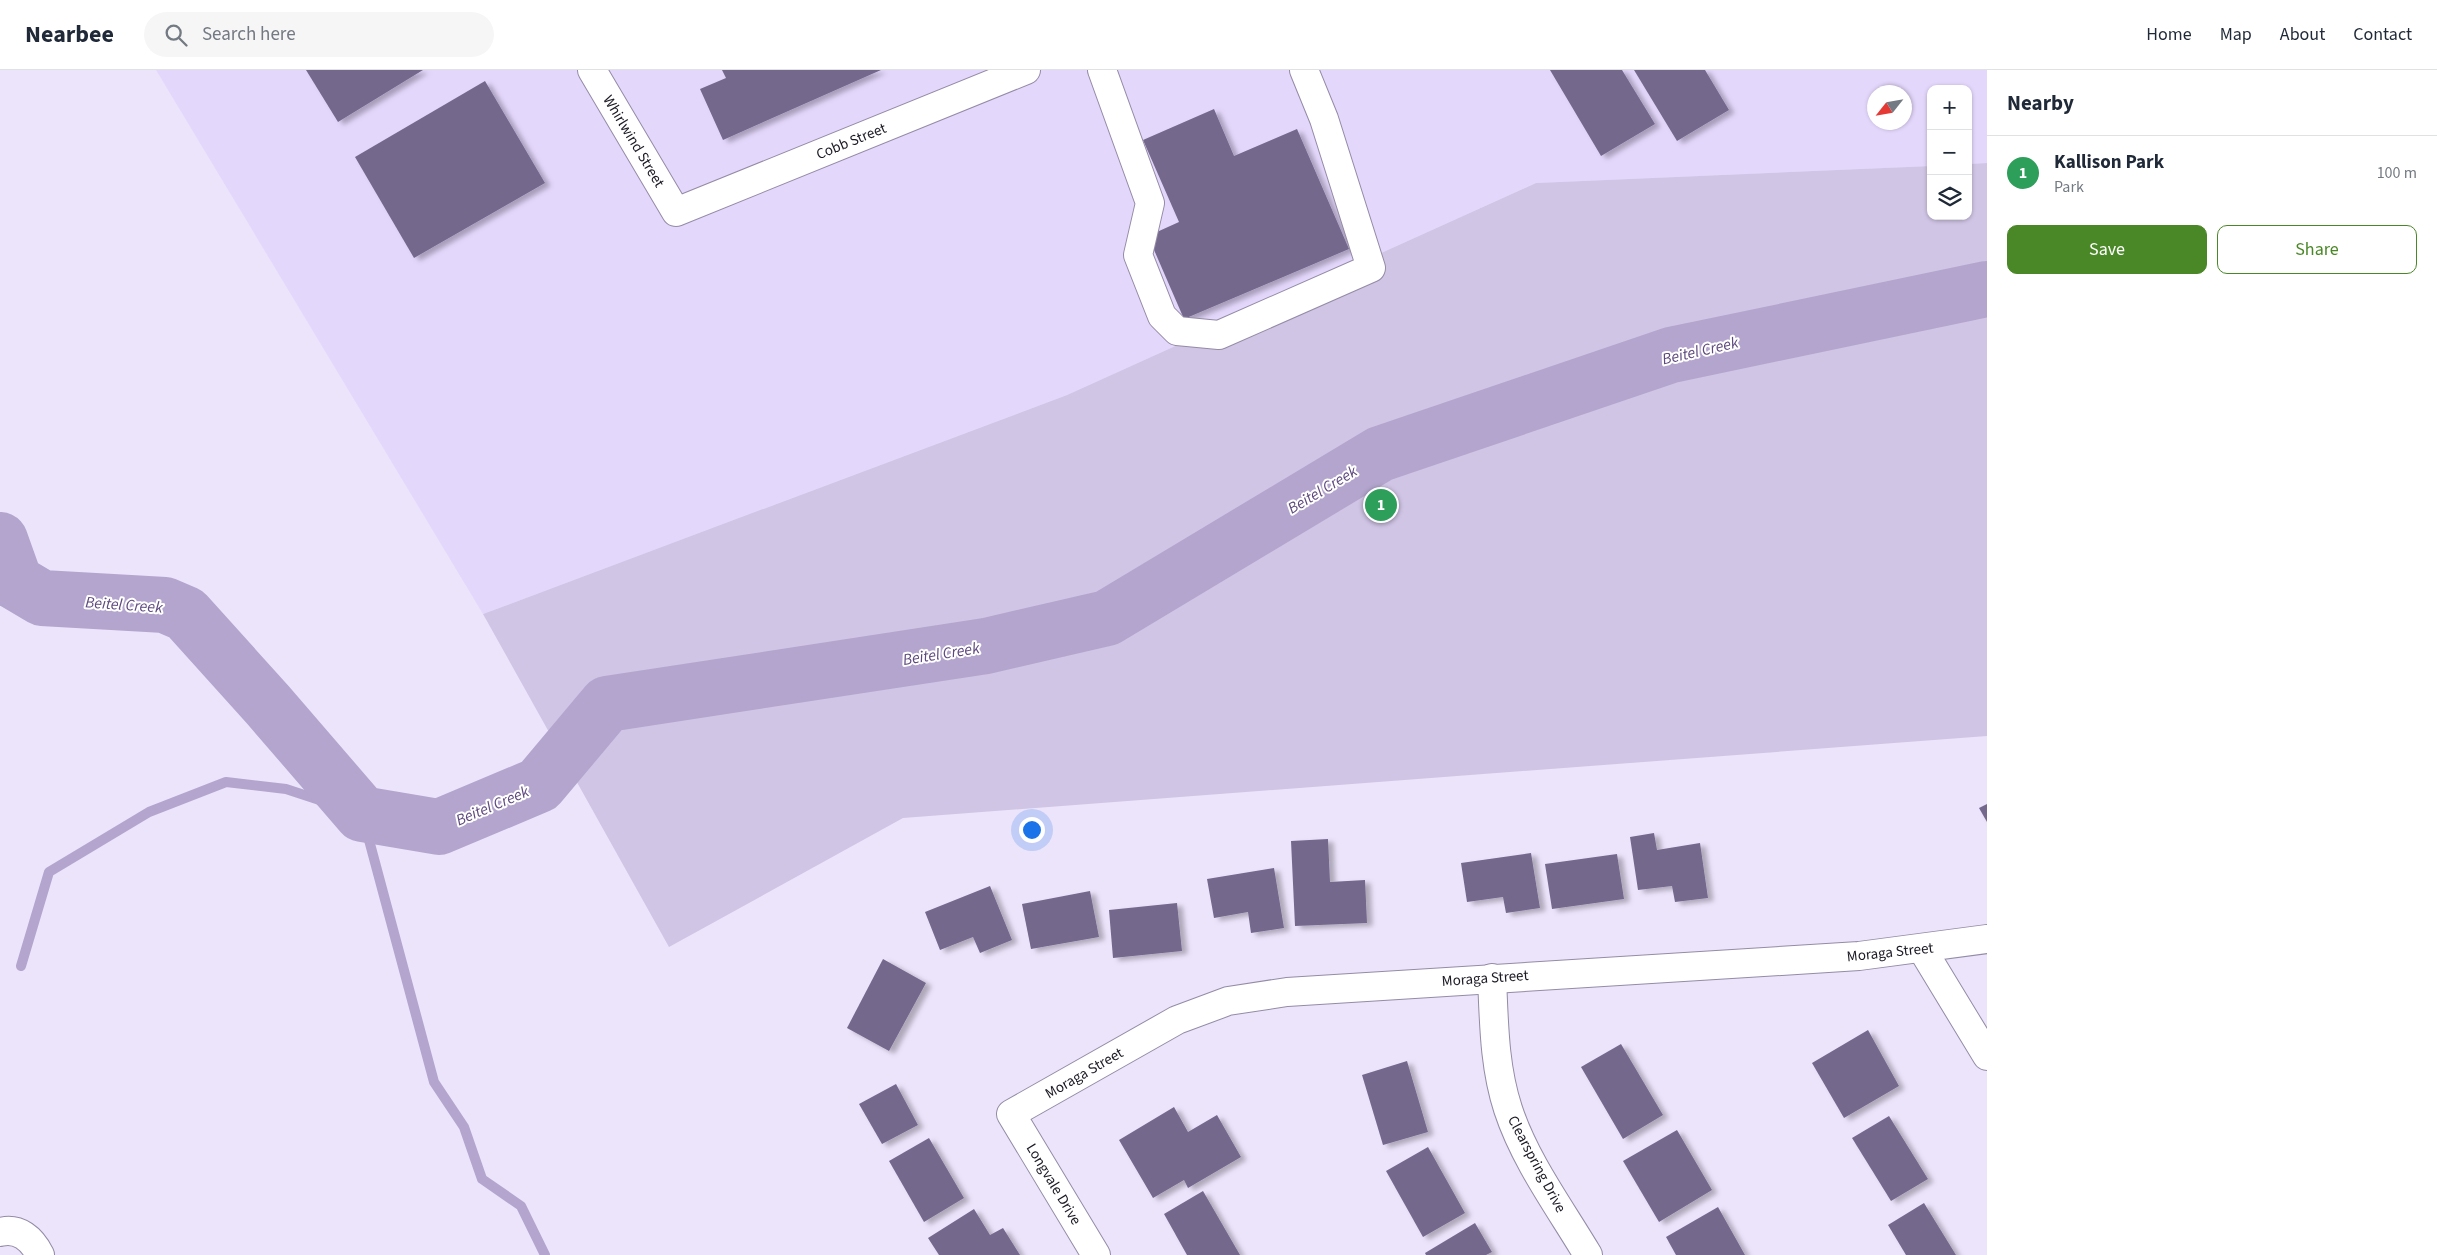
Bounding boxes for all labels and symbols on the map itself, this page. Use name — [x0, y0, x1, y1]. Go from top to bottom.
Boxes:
north arrow — [1867, 85, 1912, 130]
street label: Whirlwind Street — [598, 91, 669, 191]
street label: Cobb Street — [813, 118, 889, 165]
water label: Beitel Creek — [1660, 331, 1741, 370]
water label: Beitel Creek — [1284, 460, 1362, 519]
pin: 1 — [1365, 486, 1397, 524]
water label: Beitel Creek — [84, 591, 164, 619]
water label: Beitel Creek — [901, 637, 982, 671]
water label: Beitel Creek — [452, 781, 533, 831]
your location — [1019, 817, 1045, 843]
street label: Moraga Street — [1846, 938, 1934, 967]
street label: Moraga Street — [1441, 965, 1529, 992]
street label: Moraga Street — [1041, 1043, 1127, 1104]
street label: Clearspring Drive — [1502, 1112, 1571, 1216]
street label: Longvale Drive — [1021, 1139, 1086, 1229]

